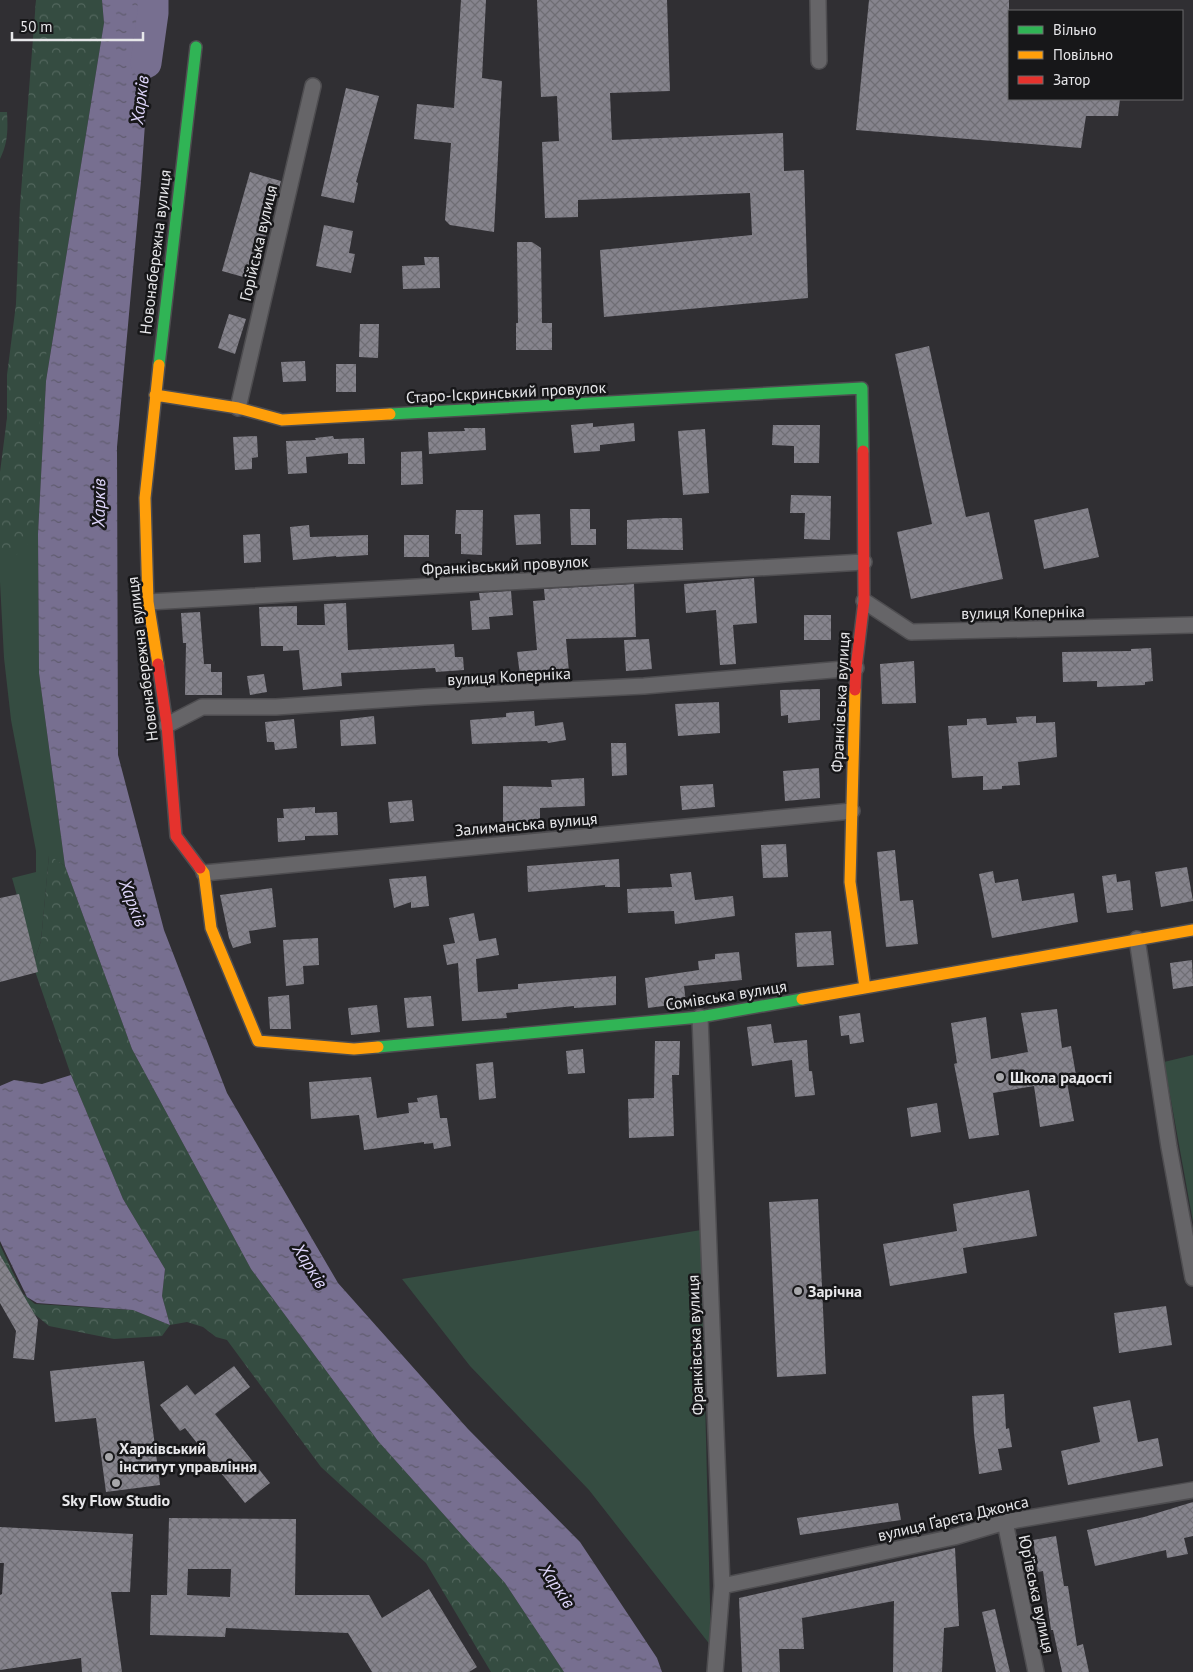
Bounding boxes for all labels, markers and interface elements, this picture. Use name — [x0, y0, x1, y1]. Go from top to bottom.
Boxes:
scale bar — [12, 10, 144, 42]
legend — [1008, 10, 1183, 100]
text: 50 m — [20, 17, 53, 36]
text: Вільно — [1053, 20, 1096, 39]
text: Повільно — [1053, 45, 1113, 64]
text: Затор — [1053, 70, 1090, 89]
water label: Харків — [125, 74, 154, 127]
street label: Новонабережна вулиця — [135, 169, 175, 335]
street label: Горійська вулиця — [235, 183, 281, 303]
street label: Старо-Іскринський провулок — [405, 377, 607, 407]
water label: Харків — [87, 478, 110, 529]
street label: Франківський провулок — [421, 551, 589, 579]
street label: Новонабережна вулиця — [122, 576, 162, 742]
street label: вулиця Коперніка — [961, 601, 1085, 623]
street label: Франківська вулиця — [826, 631, 854, 773]
street label: вулиця Коперніка — [447, 663, 571, 689]
street label: Залиманська вулиця — [454, 808, 598, 840]
water label: Харків — [114, 875, 153, 930]
street label: Сомівська вулиця — [664, 976, 788, 1014]
place label: Школа радості — [1010, 1067, 1112, 1087]
marker: Школа радості — [994, 1071, 1006, 1083]
water label: Харків — [287, 1238, 333, 1293]
street label: Франківська вулиця — [683, 1274, 707, 1416]
place label: Зарічна — [808, 1281, 862, 1301]
marker: Зарічна — [792, 1285, 804, 1297]
place label: Харківський інститут управління — [119, 1438, 257, 1476]
marker: Харківський інститут управління — [103, 1451, 115, 1463]
marker: Sky Flow Studio — [110, 1477, 122, 1489]
place label: Sky Flow Studio — [62, 1490, 171, 1510]
street label: вулиця Ґарета Джонса — [876, 1491, 1030, 1545]
street label: Юр’ївська вулиця — [1015, 1533, 1059, 1655]
water label: Харків — [534, 1558, 581, 1613]

